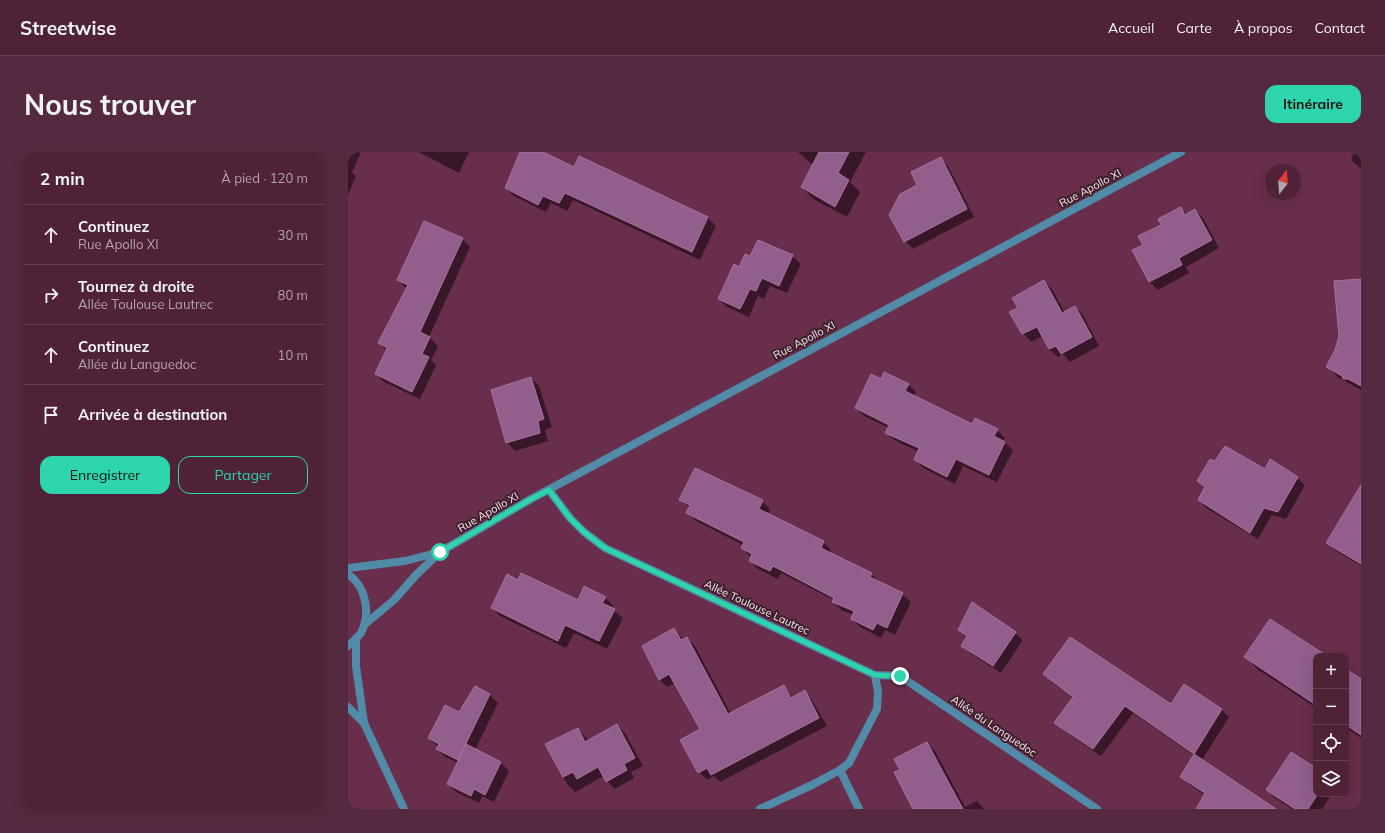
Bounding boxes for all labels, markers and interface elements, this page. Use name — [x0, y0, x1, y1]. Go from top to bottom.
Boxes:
text: Streetwise — [20, 16, 116, 40]
text: Accueil — [1108, 19, 1154, 37]
text: Carte — [1176, 19, 1212, 37]
text: À propos — [1234, 19, 1293, 37]
text: Contact — [1315, 19, 1365, 37]
button: Itinéraire — [1265, 85, 1361, 123]
text: Nous trouver — [24, 87, 196, 122]
north arrow — [1265, 164, 1301, 200]
street label: Rue Apollo XI — [1057, 166, 1123, 210]
text: 2 min — [40, 168, 85, 189]
text: À pied · 120 m — [221, 170, 308, 186]
text: Continuez — [78, 217, 149, 236]
icon: ahead — [40, 224, 62, 246]
text: 30 m — [278, 227, 308, 243]
text: Rue Apollo XI — [78, 236, 159, 252]
text: Tournez à droite — [78, 277, 194, 296]
icon: right — [40, 284, 62, 306]
text: 80 m — [278, 287, 308, 303]
text: Allée Toulouse Lautrec — [78, 296, 213, 312]
street label: Rue Apollo XI — [771, 318, 837, 362]
text: Continuez — [78, 337, 149, 356]
icon: ahead — [40, 344, 62, 366]
text: 10 m — [278, 347, 308, 363]
text: Allée du Languedoc — [78, 356, 197, 372]
icon: arrive — [40, 404, 62, 426]
text: Arrivée à destination — [78, 405, 227, 424]
button: Enregistrer — [40, 456, 170, 494]
button: Partager — [178, 456, 308, 494]
street label: Rue Apollo XI — [455, 489, 521, 535]
route start — [431, 543, 449, 561]
street label: Allée Toulouse Lautrec — [702, 577, 812, 638]
map controls — [1313, 653, 1349, 797]
button: + — [1313, 653, 1349, 689]
route end — [891, 667, 909, 685]
button: − — [1313, 689, 1349, 725]
street label: Allée du Languedoc — [949, 692, 1040, 760]
button: locate — [1313, 725, 1349, 761]
button: layers — [1313, 761, 1349, 797]

